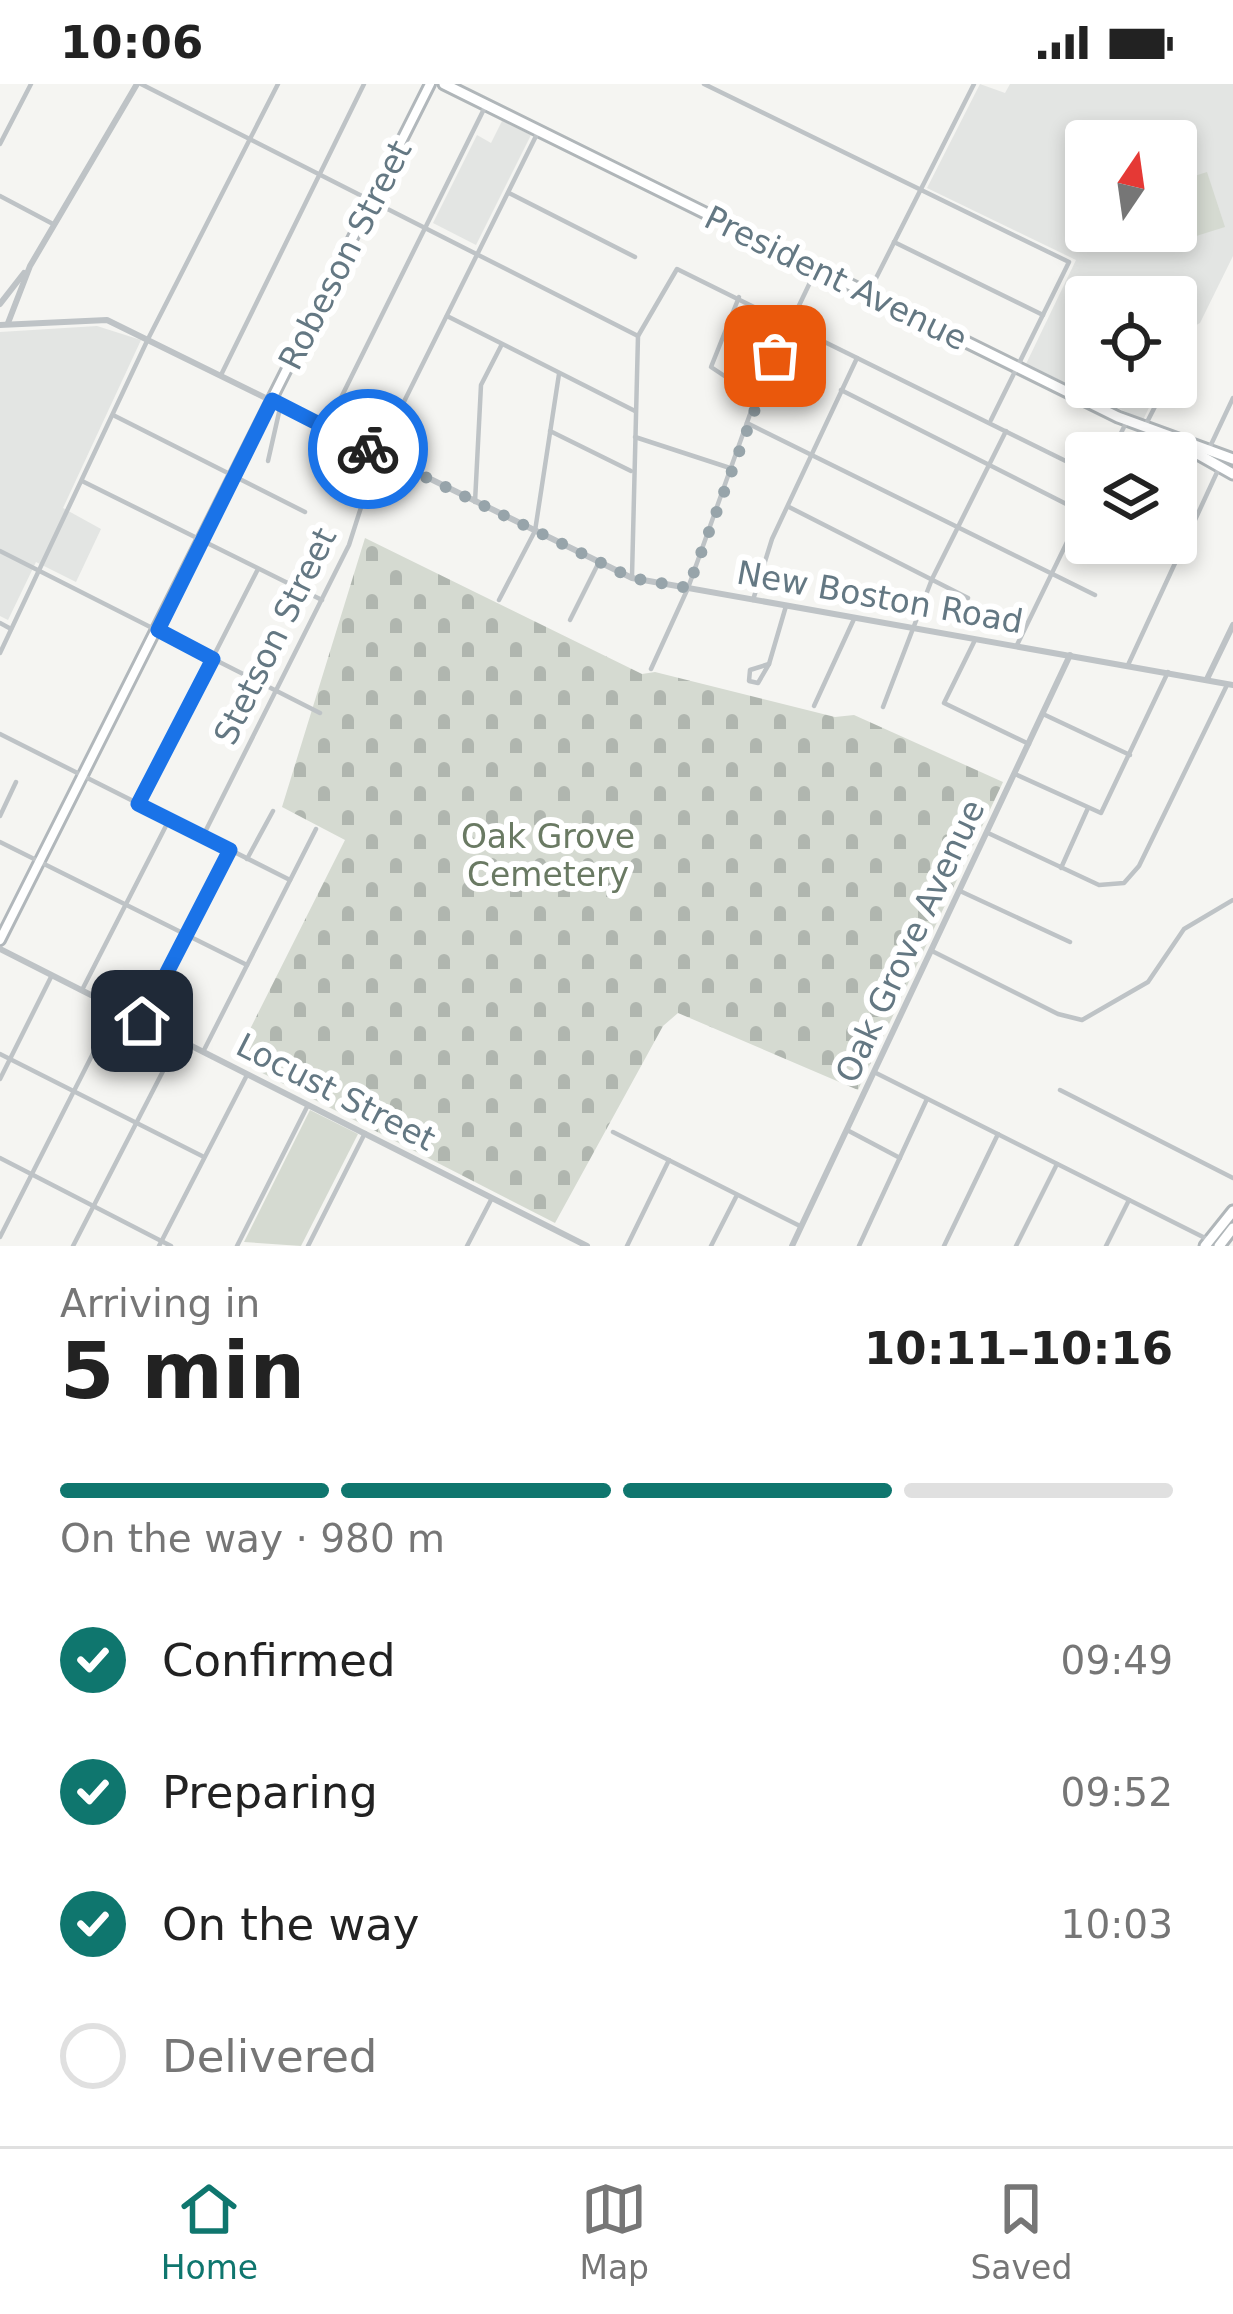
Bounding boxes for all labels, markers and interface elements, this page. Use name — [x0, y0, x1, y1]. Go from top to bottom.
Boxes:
text: 10:06 — [60, 16, 203, 69]
north arrow — [1065, 120, 1197, 252]
map controls — [1065, 120, 1197, 564]
street label: Robeson Street — [270, 134, 420, 376]
street label: President Avenue — [698, 198, 974, 358]
button: locate — [1065, 276, 1197, 408]
pin — [724, 305, 826, 407]
icon: bag — [742, 323, 808, 389]
courier — [308, 389, 428, 509]
icon: bike — [335, 416, 401, 482]
button: layers — [1065, 432, 1197, 564]
street label: Stetson Street — [206, 521, 344, 751]
street label: New Boston Road — [734, 553, 1026, 641]
street label: Oak Grove Avenue — [827, 793, 993, 1089]
park label: Oak Grove Cemetery — [461, 817, 635, 894]
pin — [91, 970, 193, 1072]
icon: home — [109, 988, 175, 1054]
street label: Locust Street — [230, 1025, 442, 1159]
text: Arriving in — [60, 1281, 260, 1326]
text: 10:11–10:16 — [864, 1322, 1173, 1375]
text: 5 min — [60, 1326, 305, 1416]
text: On the way · 980 m — [60, 1516, 445, 1561]
icon: check — [60, 1627, 126, 1693]
text: Confirmed — [162, 1634, 396, 1687]
text: 09:49 — [1061, 1638, 1173, 1683]
icon: check — [60, 1759, 126, 1825]
text: Preparing — [162, 1766, 378, 1819]
text: 09:52 — [1061, 1770, 1173, 1815]
icon: check — [60, 1891, 126, 1957]
text: On the way — [162, 1898, 419, 1951]
text: 10:03 — [1061, 1902, 1173, 1947]
text: Delivered — [162, 2030, 377, 2083]
tab: Home — [161, 2176, 258, 2287]
tab: Map — [579, 2176, 649, 2287]
tab: Saved — [970, 2176, 1072, 2287]

